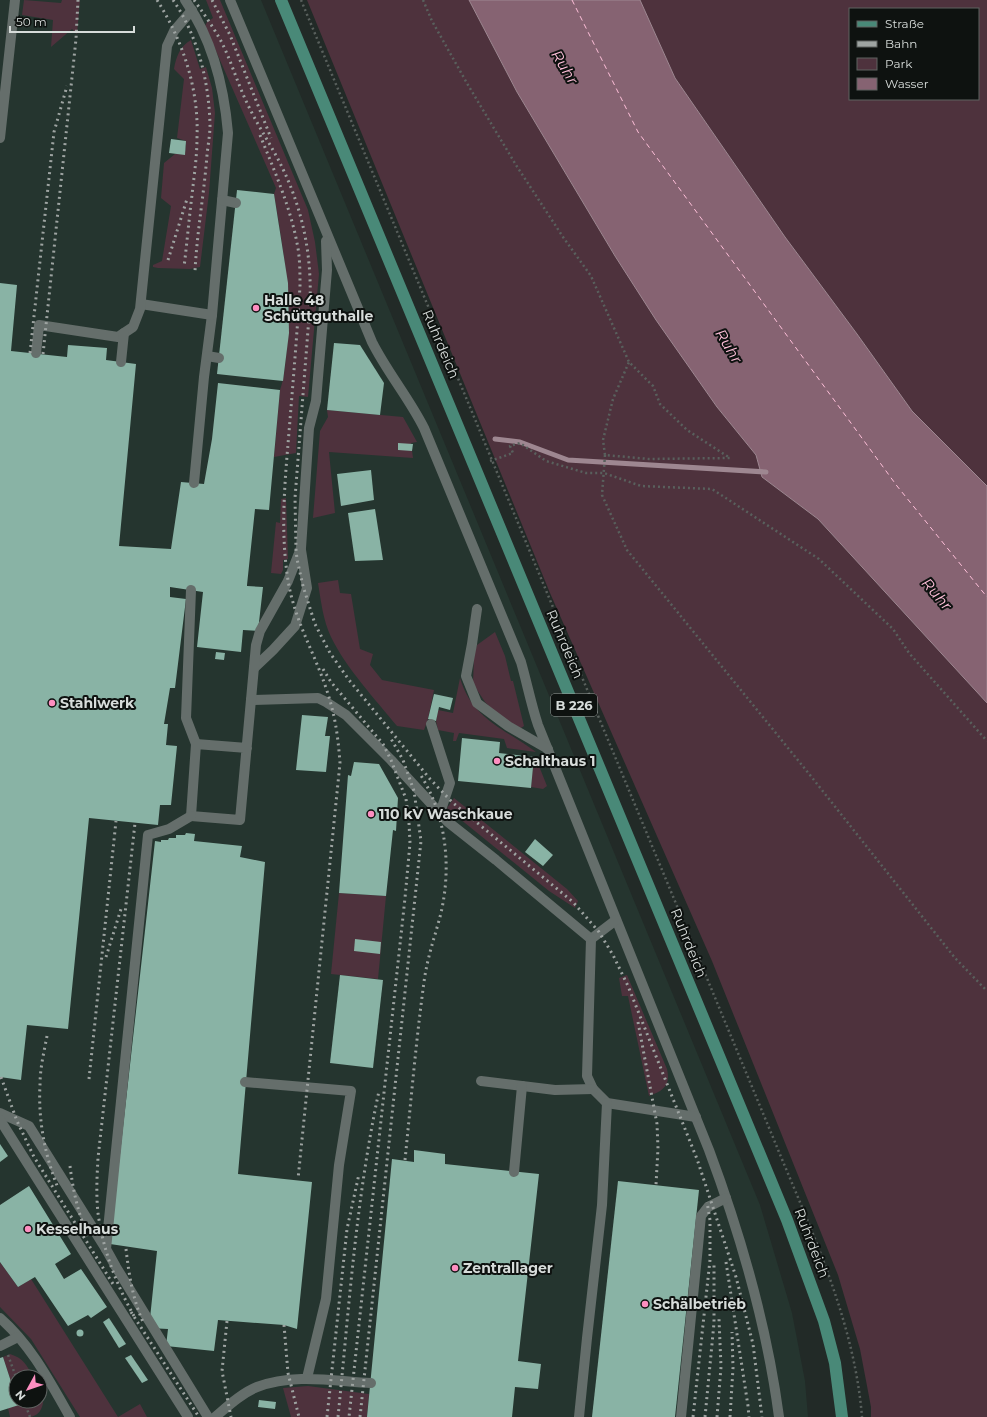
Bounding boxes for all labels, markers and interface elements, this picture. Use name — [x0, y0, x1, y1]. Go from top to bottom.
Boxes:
scale bar — [10, 8, 134, 34]
legend — [849, 8, 979, 100]
text: 50 m — [16, 14, 47, 29]
text: Straße — [885, 16, 924, 31]
text: Bahn — [885, 36, 917, 51]
water label: Ruhr — [547, 46, 583, 89]
text: Park — [885, 56, 913, 71]
text: Wasser — [885, 76, 929, 91]
place label: Halle 48 Schüttguthalle — [264, 291, 373, 325]
marker: Halle 48 Schüttguthalle — [251, 303, 261, 313]
street label: Ruhrdeich — [418, 307, 464, 381]
water label: Ruhr — [711, 325, 747, 368]
water label: Ruhr — [918, 574, 957, 615]
street label: Ruhrdeich — [542, 607, 588, 681]
place label: Stahlwerk — [60, 694, 135, 712]
road number: B 226 — [551, 694, 597, 716]
marker: Stahlwerk — [47, 698, 57, 708]
place label: Schalthaus 1 — [505, 752, 596, 770]
marker: Schalthaus 1 — [492, 756, 502, 766]
place label: 110 kV Waschkaue — [379, 805, 513, 823]
marker: 110 kV Waschkaue — [366, 809, 376, 819]
street label: Ruhrdeich — [667, 906, 711, 980]
street label: Ruhrdeich — [790, 1206, 834, 1280]
place label: Kesselhaus — [36, 1220, 119, 1238]
marker: Kesselhaus — [23, 1224, 33, 1234]
place label: Zentrallager — [463, 1259, 553, 1277]
marker: Zentrallager — [450, 1263, 460, 1273]
place label: Schälbetrieb — [653, 1295, 746, 1313]
marker: Schälbetrieb — [640, 1299, 650, 1309]
north arrow — [8, 1369, 48, 1409]
text: N — [12, 1388, 29, 1403]

